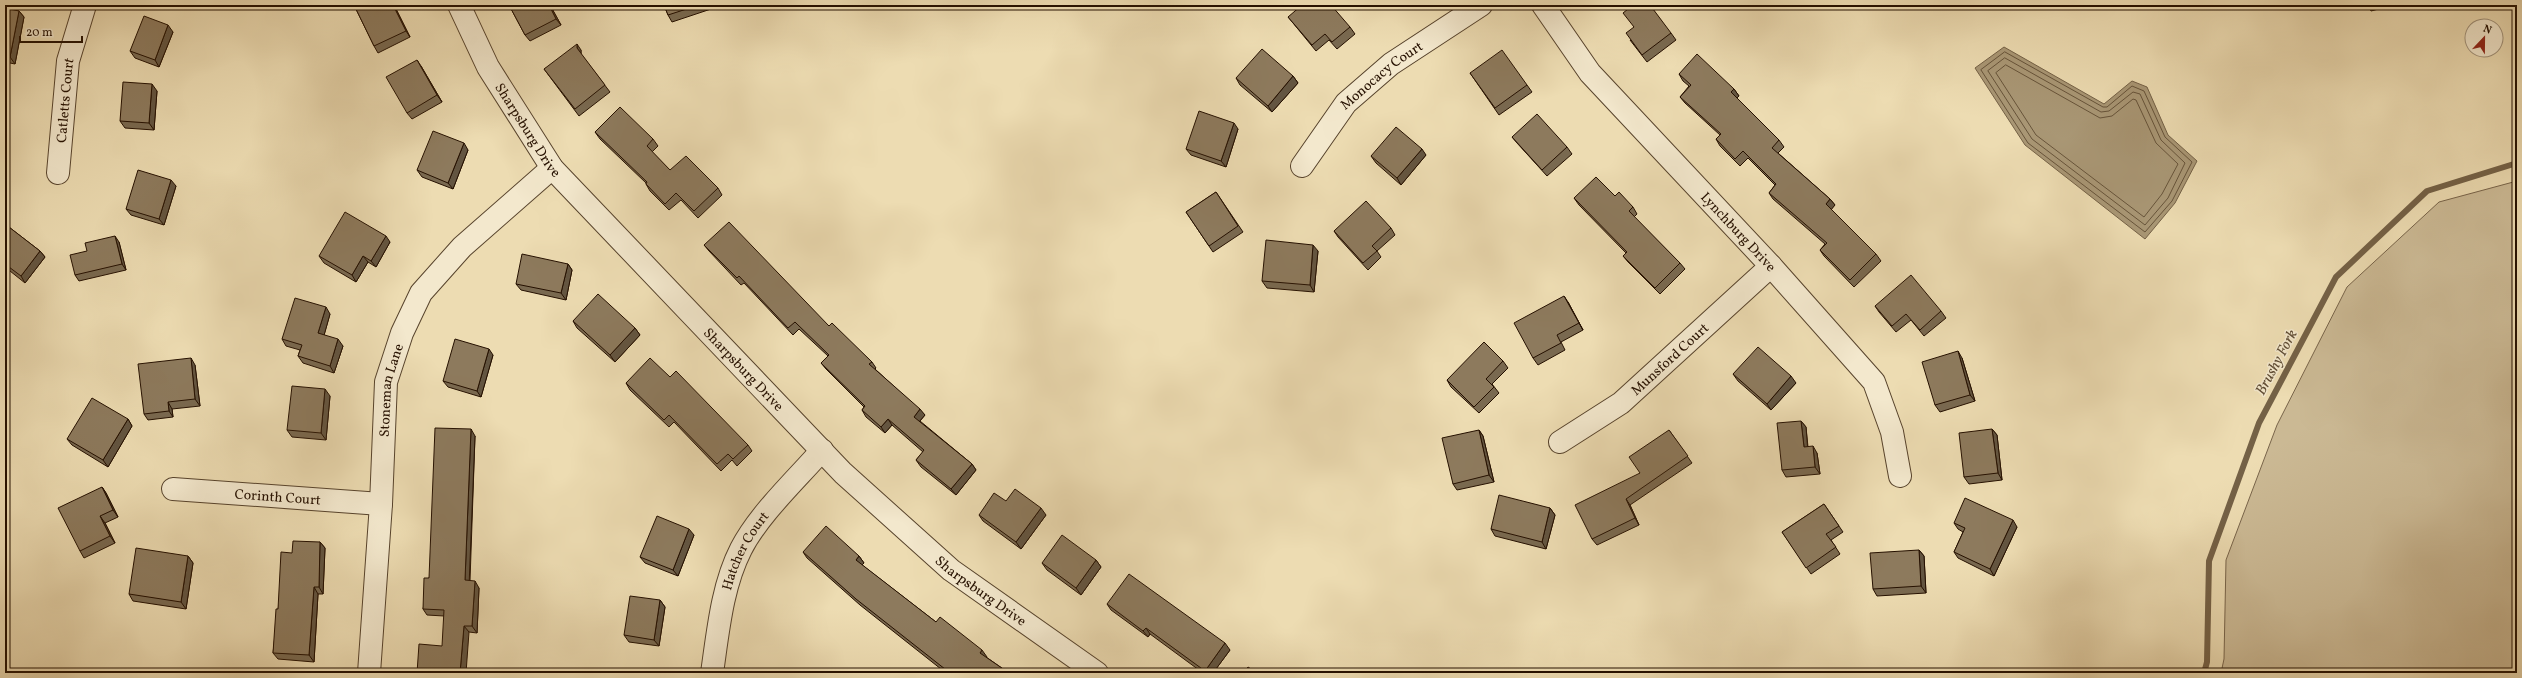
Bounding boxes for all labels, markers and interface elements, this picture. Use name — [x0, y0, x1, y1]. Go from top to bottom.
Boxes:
scale bar — [20, 18, 82, 44]
north arrow — [2464, 18, 2504, 58]
text: N — [2481, 22, 2494, 39]
text: 20 m — [26, 25, 53, 41]
street label: Monocacy Court — [1337, 38, 1427, 115]
street label: Catletts Court — [53, 55, 80, 144]
street label: Sharpsburg Drive — [490, 80, 564, 183]
street label: Lynchburg Drive — [1696, 189, 1780, 277]
street label: Munsford Court — [1627, 319, 1714, 400]
street label: Sharpsburg Drive — [698, 324, 787, 416]
water label: Brushy Fork — [2251, 326, 2303, 399]
street label: Stoneman Lane — [376, 341, 409, 438]
street label: Corinth Court — [234, 485, 322, 511]
street label: Hatcher Court — [718, 508, 774, 593]
street label: Sharpsburg Drive — [930, 552, 1030, 631]

